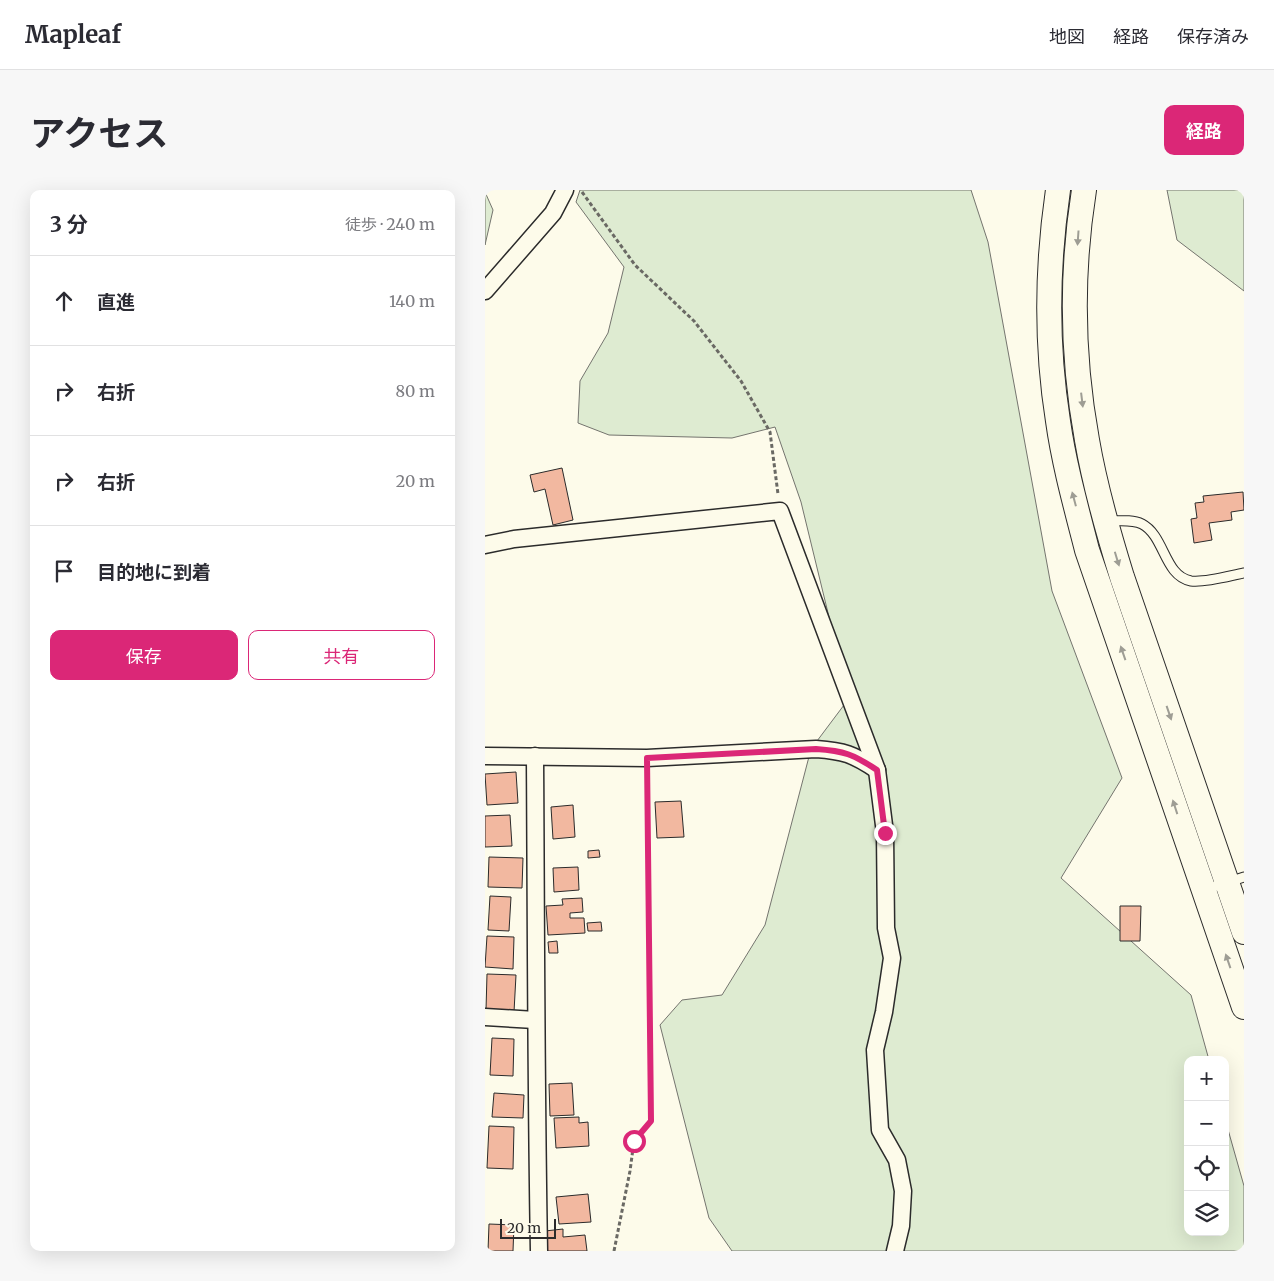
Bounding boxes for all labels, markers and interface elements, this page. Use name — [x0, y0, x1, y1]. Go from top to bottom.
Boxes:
text: Mapleaf — [25, 19, 121, 50]
text: 地図 — [1049, 25, 1085, 48]
text: 経路 — [1113, 25, 1149, 48]
text: 保存済み — [1177, 25, 1249, 48]
button: 経路 — [1164, 105, 1244, 155]
text: アクセス — [30, 112, 168, 156]
text: 3 分 — [50, 211, 88, 238]
text: 徒歩 · 240 m — [345, 214, 435, 234]
one-way arrow — [1074, 231, 1082, 247]
icon: ahead — [50, 287, 78, 315]
text: 直進 — [97, 290, 135, 314]
text: 140 m — [389, 291, 435, 311]
icon: right — [50, 377, 78, 405]
text: 右折 — [97, 380, 135, 404]
text: 80 m — [396, 381, 435, 401]
one-way arrow — [1078, 393, 1086, 409]
icon: right — [50, 467, 78, 495]
text: 右折 — [97, 470, 135, 494]
text: 20 m — [396, 471, 435, 491]
one-way arrow — [1070, 491, 1078, 506]
one-way arrow — [1113, 551, 1121, 566]
icon: arrive — [50, 557, 78, 585]
text: 目的地に到着 — [97, 560, 211, 584]
button: 保存 — [50, 630, 238, 680]
button: 共有 — [248, 630, 435, 680]
one-way arrow — [1119, 646, 1126, 661]
one-way arrow — [1166, 705, 1173, 720]
one-way arrow — [1171, 799, 1179, 814]
route end — [874, 822, 897, 845]
one-way arrow — [1224, 953, 1232, 968]
map controls — [1184, 1056, 1229, 1236]
button: + — [1184, 1056, 1229, 1101]
button: − — [1184, 1101, 1229, 1146]
route start — [623, 1130, 646, 1153]
button: locate — [1184, 1146, 1229, 1191]
button: layers — [1184, 1191, 1229, 1236]
scale bar — [500, 1216, 556, 1239]
text: 20 m — [507, 1219, 541, 1237]

